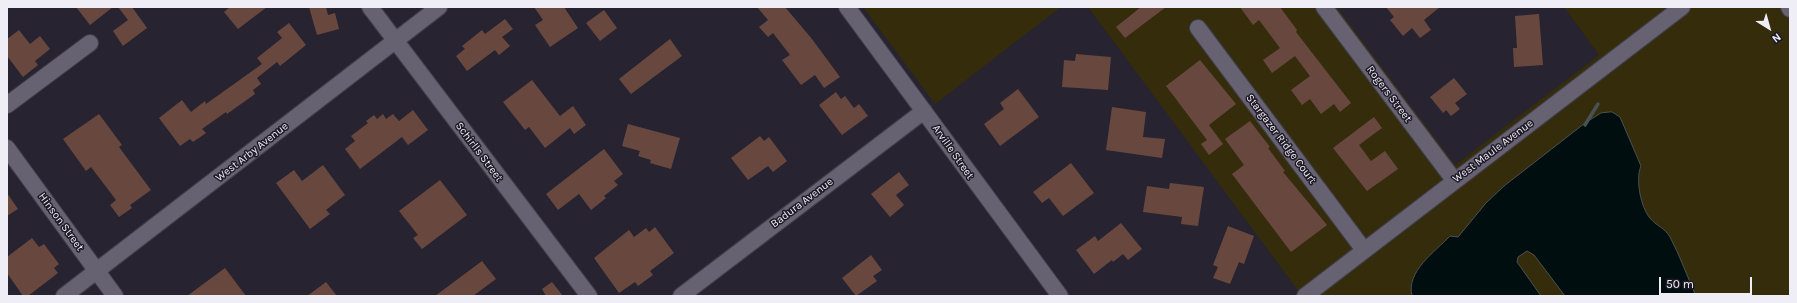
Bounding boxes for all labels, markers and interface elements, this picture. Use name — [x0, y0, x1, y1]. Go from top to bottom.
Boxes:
north arrow — [1749, 8, 1789, 48]
text: N — [1769, 30, 1784, 46]
street label: Rogers Street — [1364, 63, 1414, 125]
street label: Stargazer Ridge Court — [1243, 92, 1319, 186]
street label: West Maule Avenue — [1450, 116, 1536, 186]
street label: West Arby Avenue — [213, 120, 291, 184]
street label: Schirlls Street — [452, 120, 506, 184]
street label: Arville Street — [929, 122, 977, 182]
street label: Badura Avenue — [768, 175, 836, 231]
street label: Hinson Street — [36, 190, 86, 254]
scale bar — [1661, 269, 1754, 295]
text: 50 m — [1666, 277, 1694, 291]

